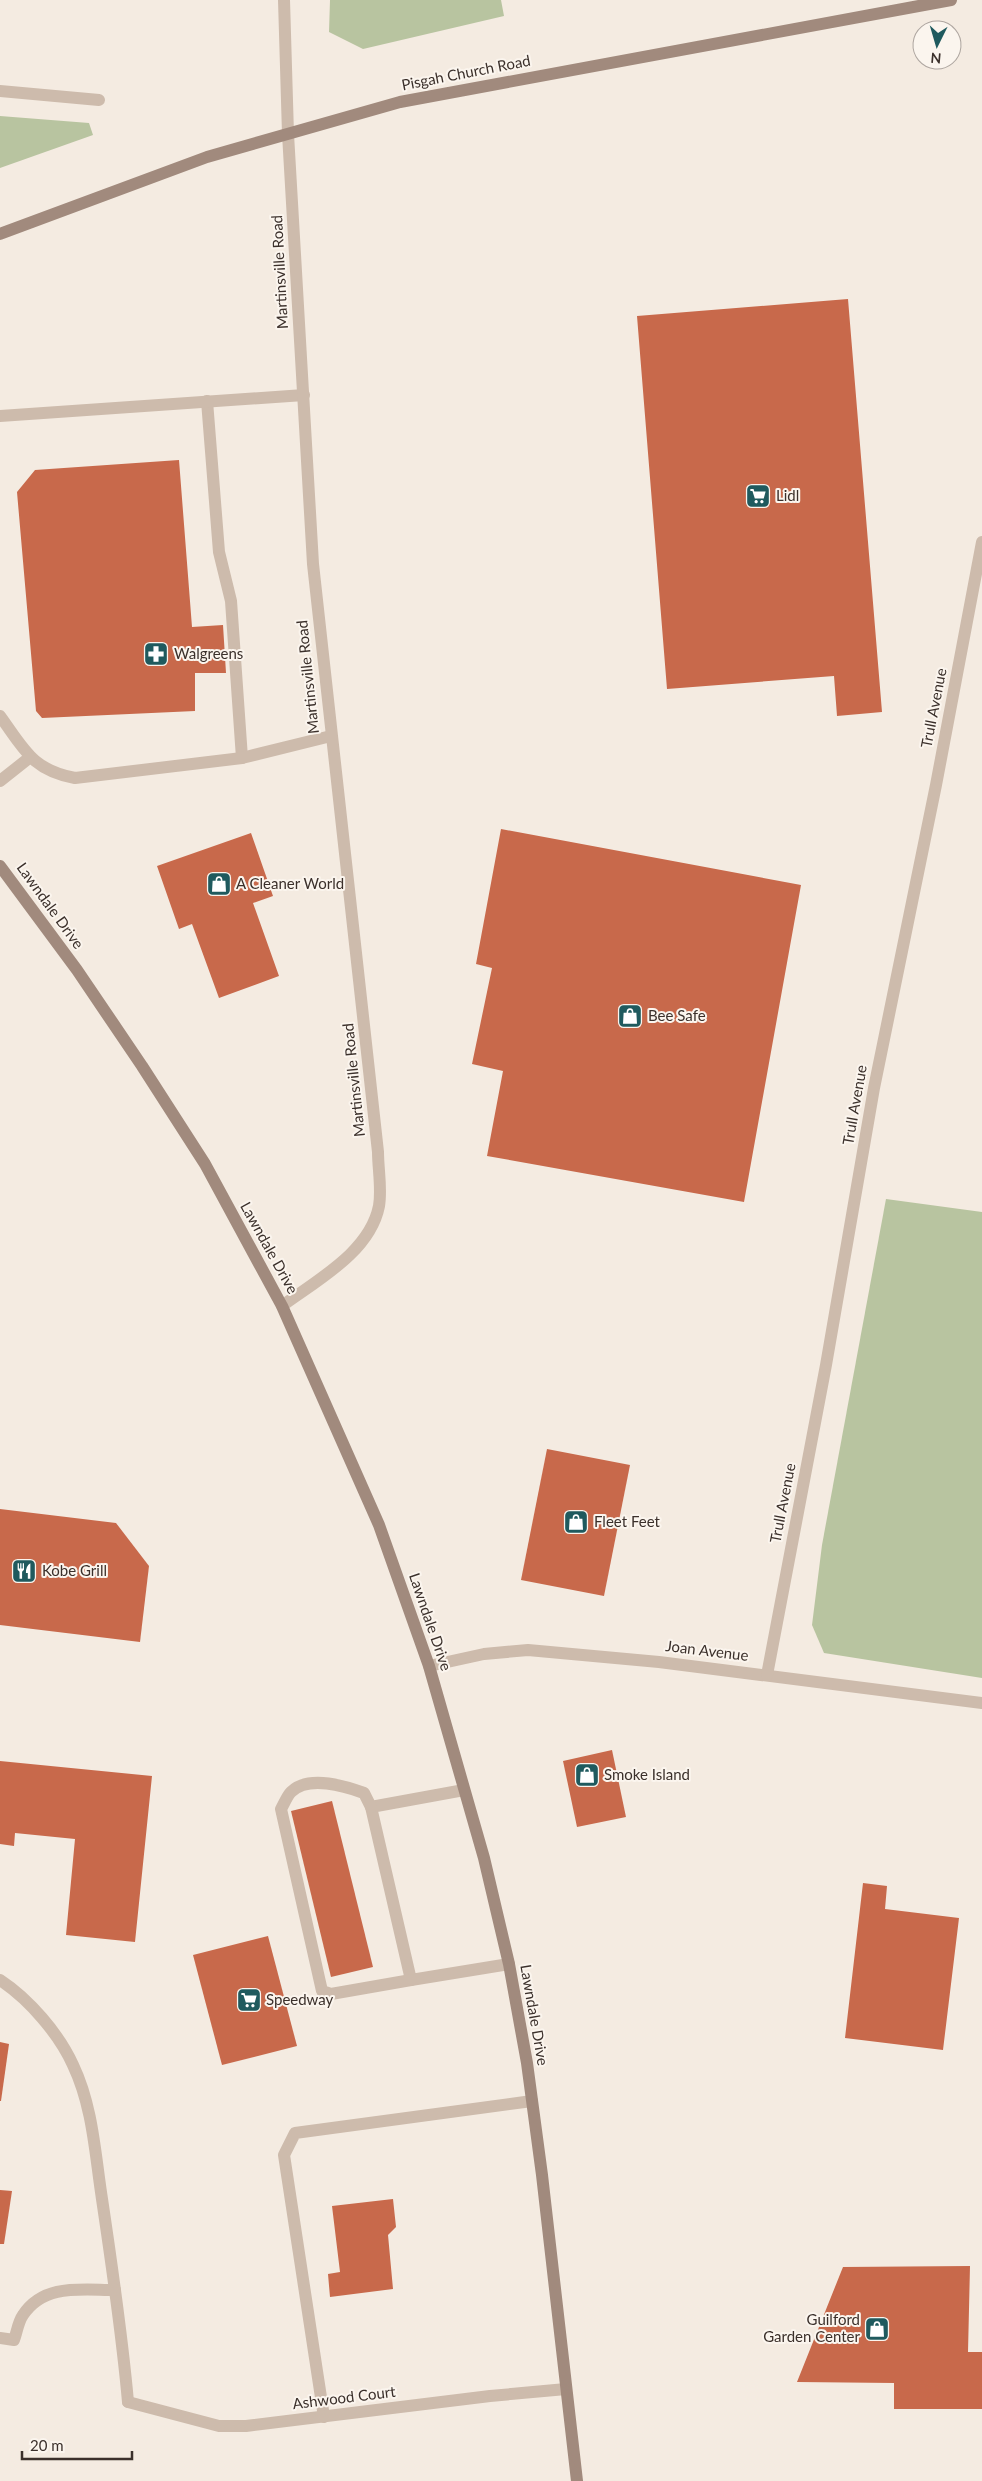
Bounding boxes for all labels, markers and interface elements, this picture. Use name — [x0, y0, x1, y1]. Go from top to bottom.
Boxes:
north arrow — [912, 20, 962, 70]
text: N — [930, 50, 942, 67]
street label: Pisgah Church Road — [400, 51, 532, 93]
street label: Martinsville Road — [267, 215, 291, 329]
supermarket icon: Lidl — [745, 483, 771, 509]
place label: Lidl — [776, 486, 799, 504]
street label: Martinsville Road — [292, 619, 322, 735]
pharmacy icon: Walgreens — [143, 641, 169, 667]
place label: Walgreens — [174, 644, 243, 662]
street label: Trull Avenue — [916, 666, 950, 749]
street label: Lawndale Drive — [13, 859, 88, 952]
shop icon: A Cleaner World — [206, 871, 232, 897]
place label: A Cleaner World — [236, 874, 344, 892]
shop icon: Bee Safe — [617, 1003, 643, 1029]
place label: Bee Safe — [648, 1006, 706, 1024]
street label: Martinsville Road — [338, 1022, 368, 1138]
street label: Trull Avenue — [838, 1063, 870, 1146]
street label: Lawndale Drive — [237, 1198, 303, 1297]
street label: Trull Avenue — [765, 1461, 799, 1544]
shop icon: Fleet Feet — [563, 1509, 589, 1535]
place label: Fleet Feet — [594, 1512, 661, 1530]
restaurant icon: Kobe Grill — [11, 1558, 37, 1584]
place label: Kobe Grill — [42, 1561, 107, 1579]
street label: Lawndale Drive — [406, 1570, 456, 1673]
street label: Joan Avenue — [665, 1636, 750, 1664]
shop icon: Smoke Island — [574, 1762, 600, 1788]
place label: Smoke Island — [604, 1765, 690, 1783]
street label: Lawndale Drive — [517, 1963, 553, 2067]
supermarket icon: Speedway — [236, 1987, 262, 2013]
place label: Speedway — [266, 1990, 334, 2008]
place label: Guilford Garden Center — [763, 2310, 861, 2345]
shop icon: Guilford Garden Center — [864, 2316, 890, 2342]
street label: Ashwood Court — [291, 2382, 397, 2412]
scale bar — [22, 2428, 132, 2460]
text: 20 m — [30, 2436, 64, 2454]

